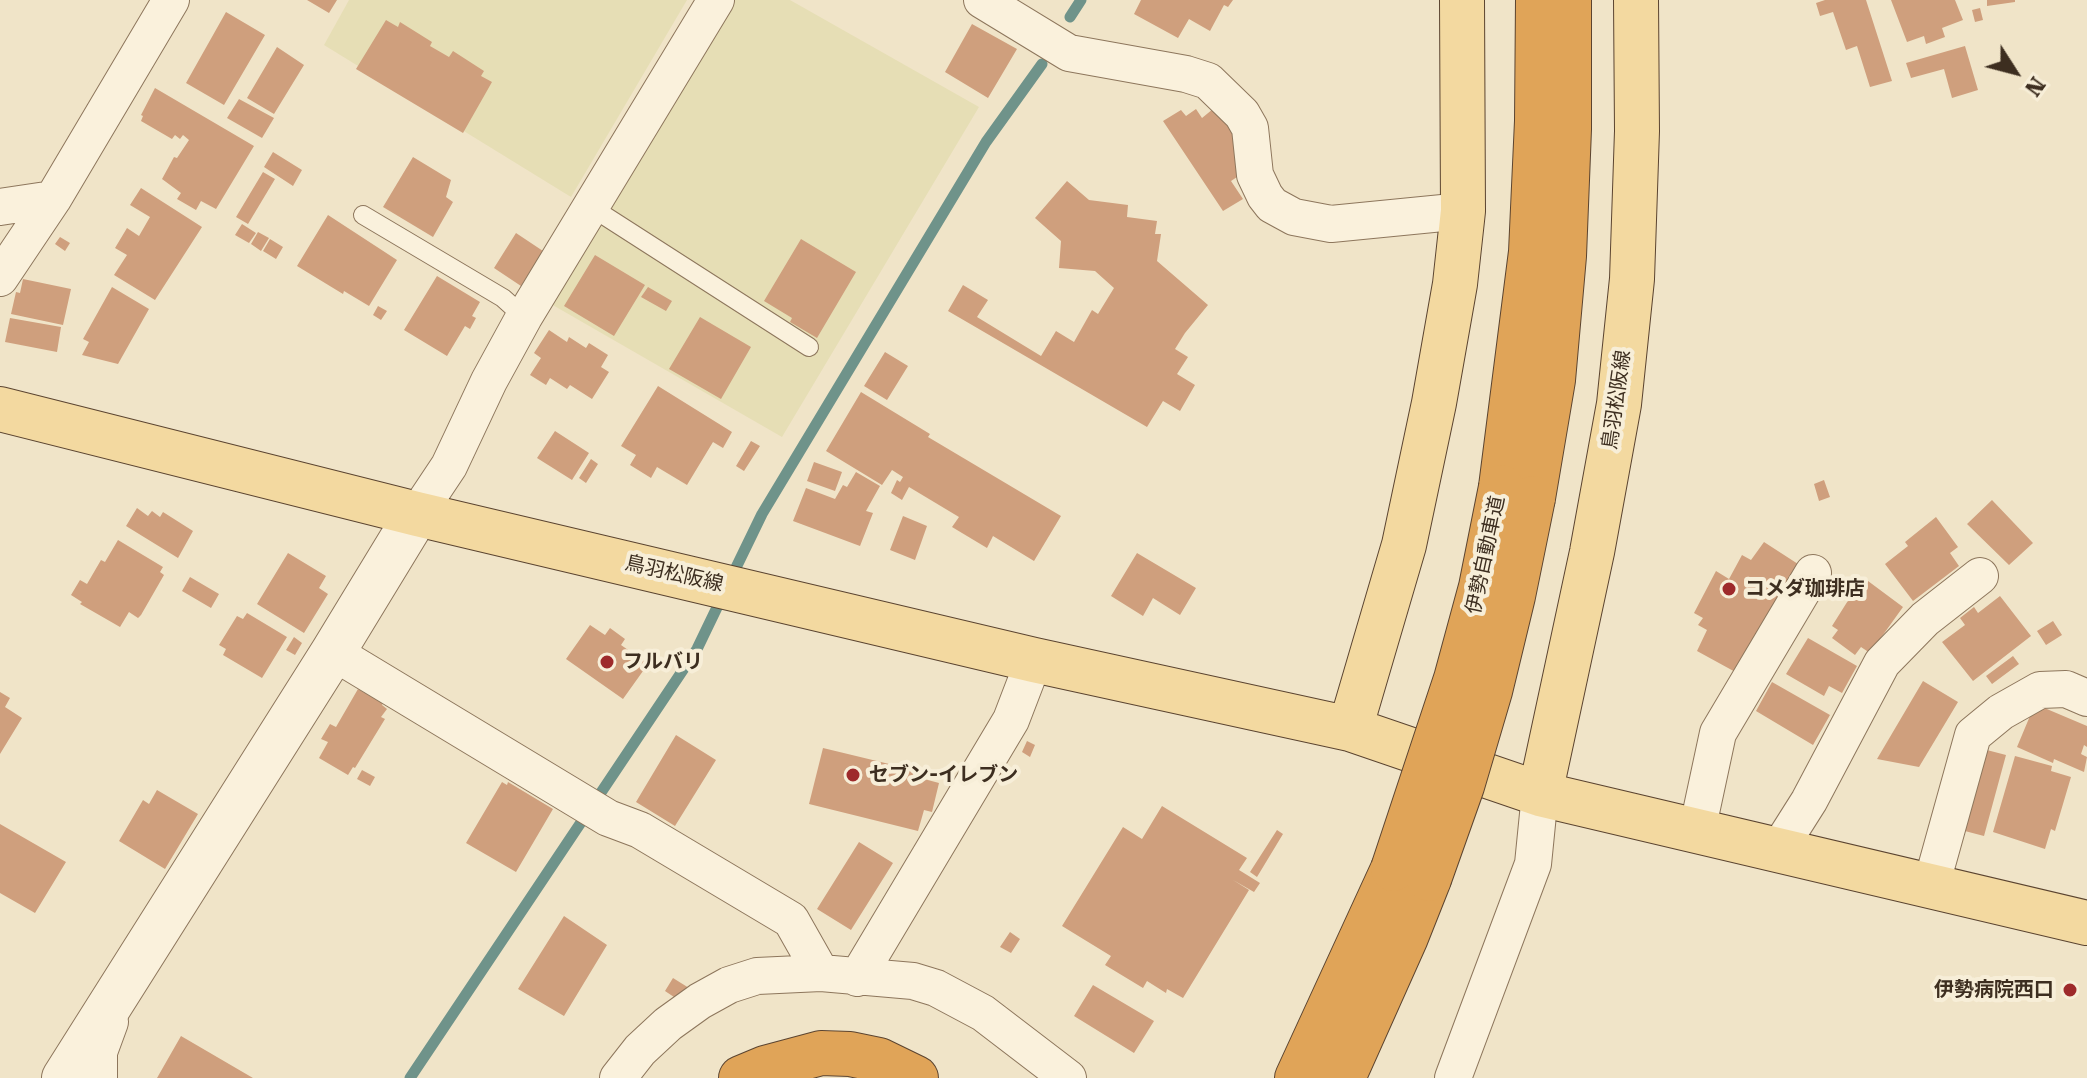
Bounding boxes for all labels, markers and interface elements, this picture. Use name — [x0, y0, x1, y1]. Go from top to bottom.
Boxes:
north arrow — [1975, 32, 2055, 112]
text: N — [2020, 72, 2050, 101]
street label: 鳥羽松阪線 — [1598, 349, 1636, 451]
street label: 伊勢自動車道 — [1462, 494, 1510, 616]
street label: 鳥羽松阪線 — [623, 551, 725, 597]
place label: コメダ珈琲店 — [1745, 577, 1865, 601]
marker: コメダ珈琲店 — [1720, 580, 1738, 598]
place label: フルバリ — [623, 650, 703, 674]
marker: フルバリ — [598, 653, 616, 671]
place label: セブン-イレブン — [869, 763, 1018, 787]
marker: セブン-イレブン — [844, 766, 862, 784]
place label: 伊勢病院西口 — [1934, 978, 2054, 1002]
marker: 伊勢病院西口 — [2061, 981, 2079, 999]

